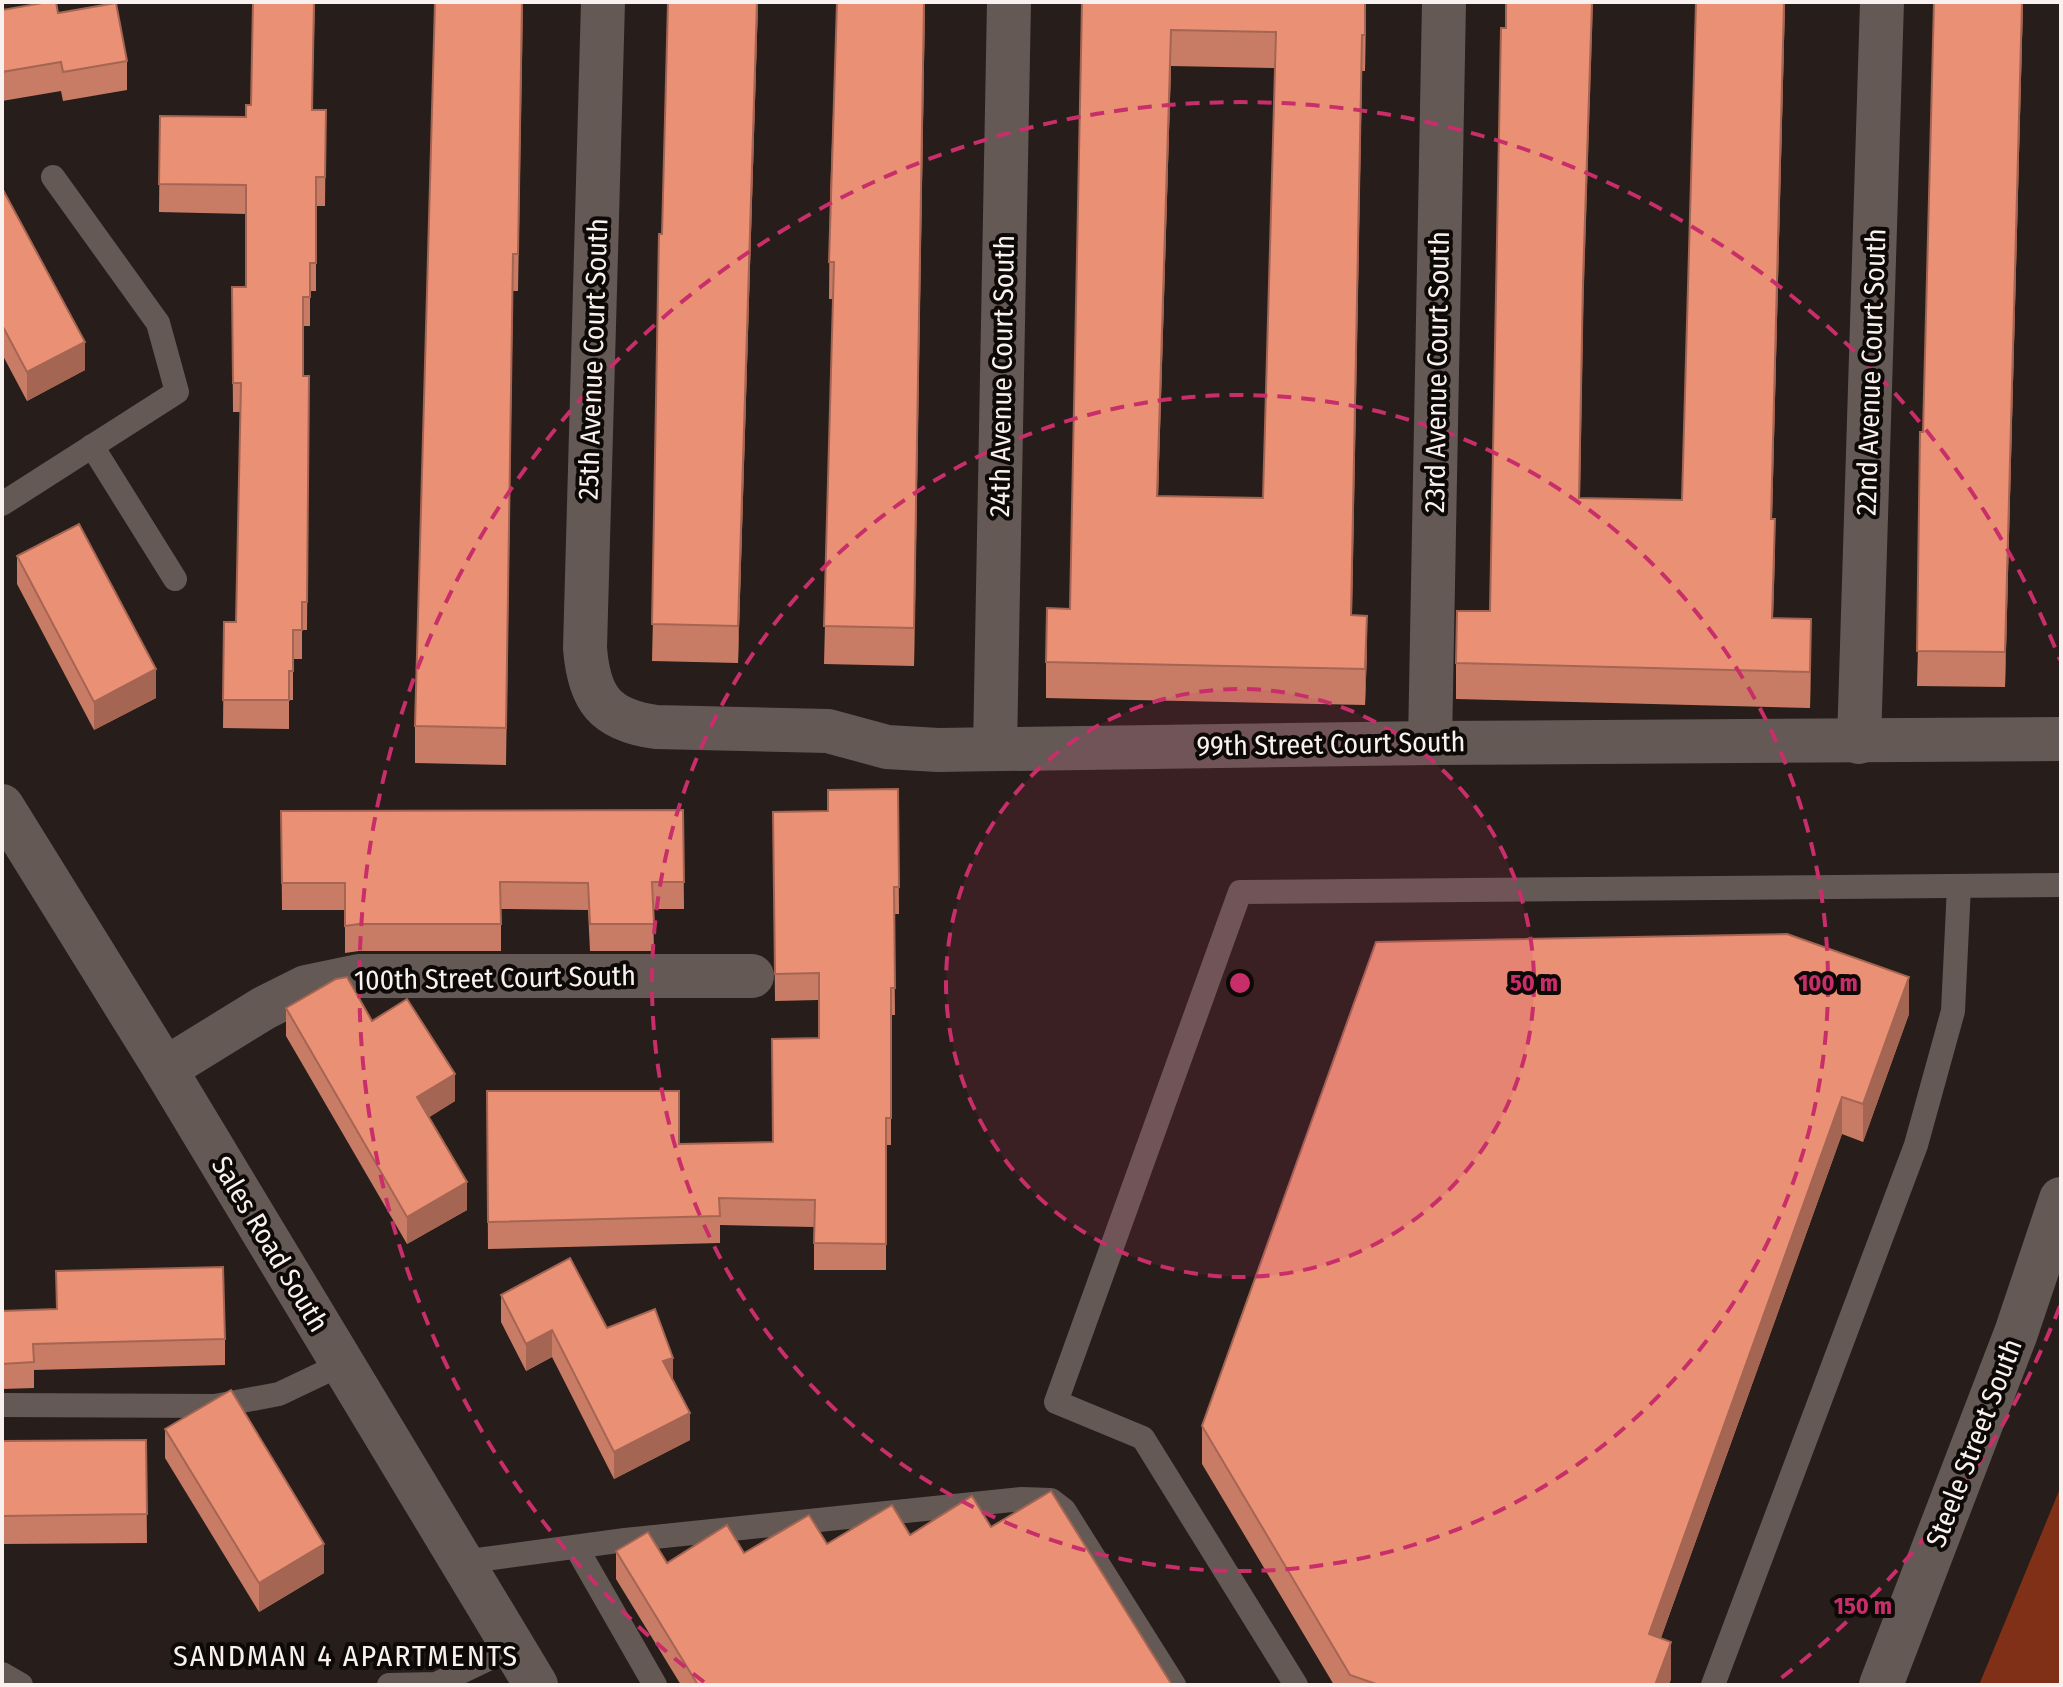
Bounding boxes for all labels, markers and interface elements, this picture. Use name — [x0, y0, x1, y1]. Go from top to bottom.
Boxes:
street label: 25th Avenue Court South — [572, 218, 614, 500]
street label: 22nd Avenue Court South — [1849, 228, 1893, 516]
street label: 23rd Avenue Court South — [1418, 231, 1456, 513]
street label: 24th Avenue Court South — [983, 235, 1021, 517]
street label: 99th Street Court South — [1196, 725, 1466, 763]
street label: 100th Street Court South — [354, 959, 636, 997]
centre of rings — [1226, 969, 1254, 997]
text: 50 m — [1510, 969, 1558, 997]
text: 100 m — [1798, 969, 1858, 997]
street label: Sales Road South — [205, 1150, 335, 1338]
street label: Steele Street South — [1919, 1334, 2029, 1552]
text: 150 m — [1834, 1592, 1892, 1620]
district label: SANDMAN 4 APARTMENTS — [173, 1638, 519, 1674]

